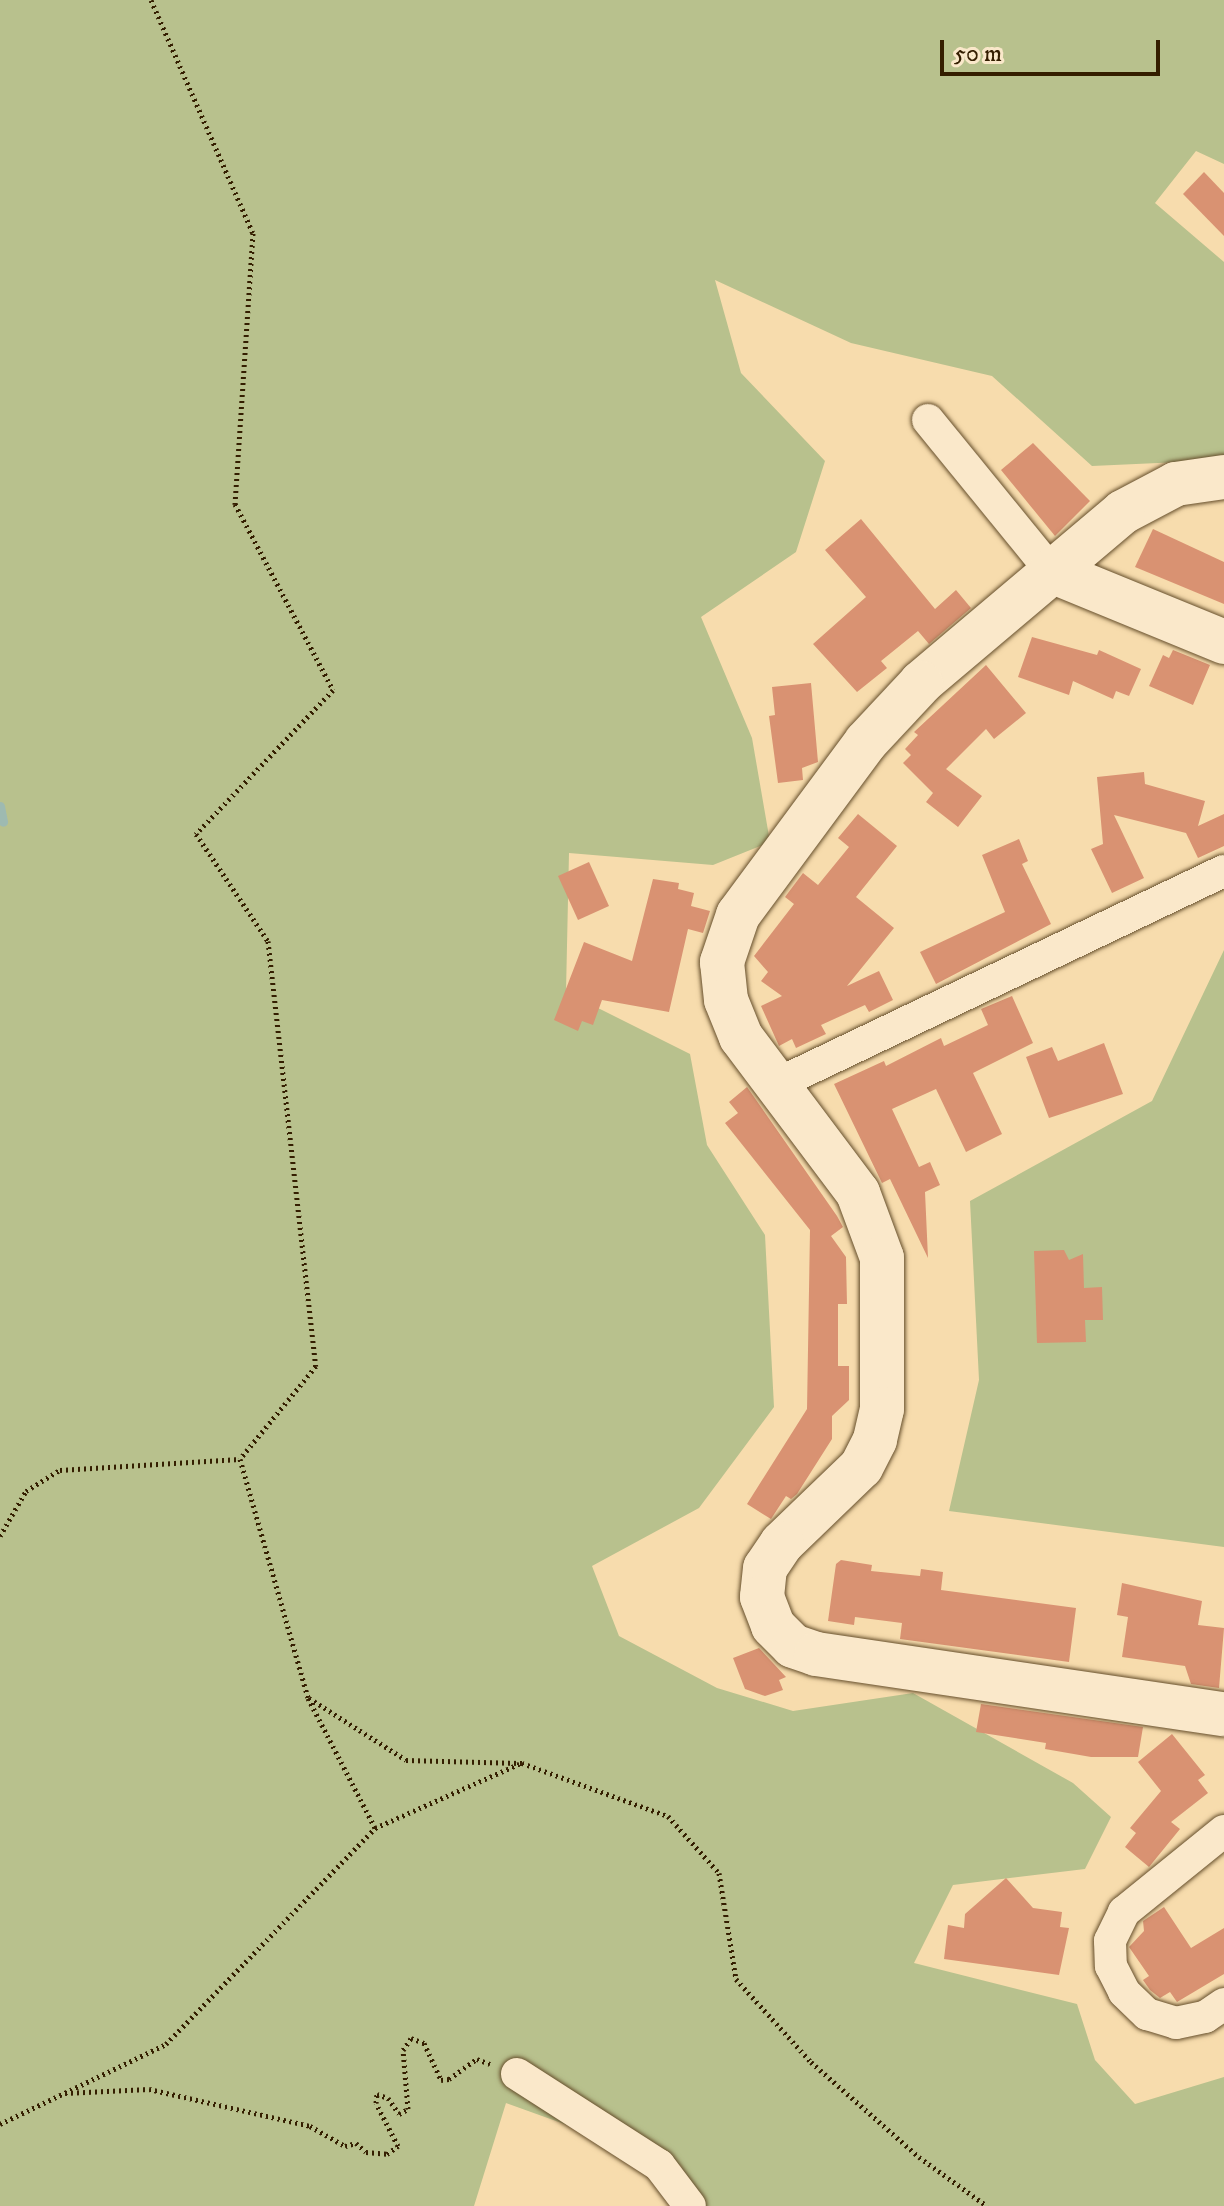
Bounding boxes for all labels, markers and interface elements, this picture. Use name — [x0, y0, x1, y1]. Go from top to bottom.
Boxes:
scale bar — [944, 24, 1164, 74]
text: 50 m — [954, 39, 1002, 69]

